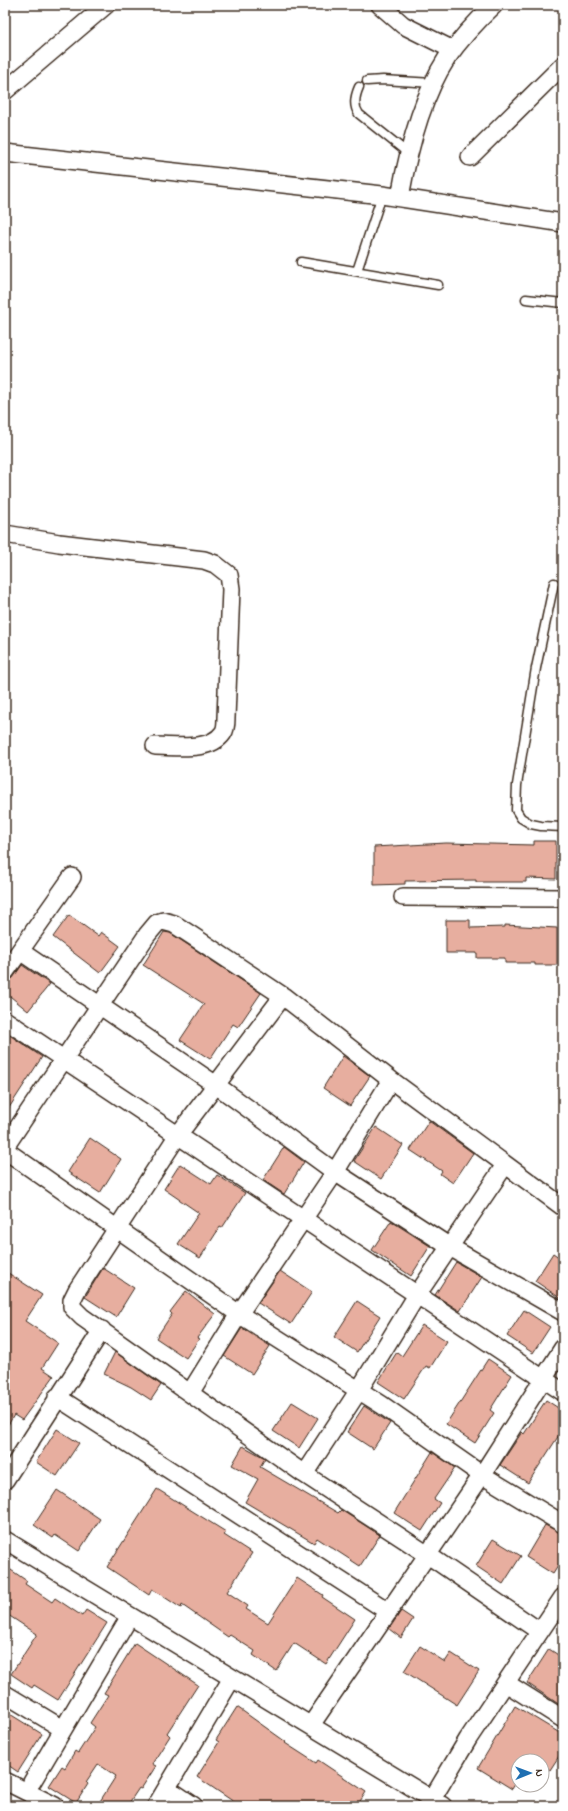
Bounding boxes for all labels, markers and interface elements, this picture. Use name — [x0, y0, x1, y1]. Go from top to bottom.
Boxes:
north arrow — [510, 1753, 550, 1793]
text: N — [531, 1769, 547, 1777]

